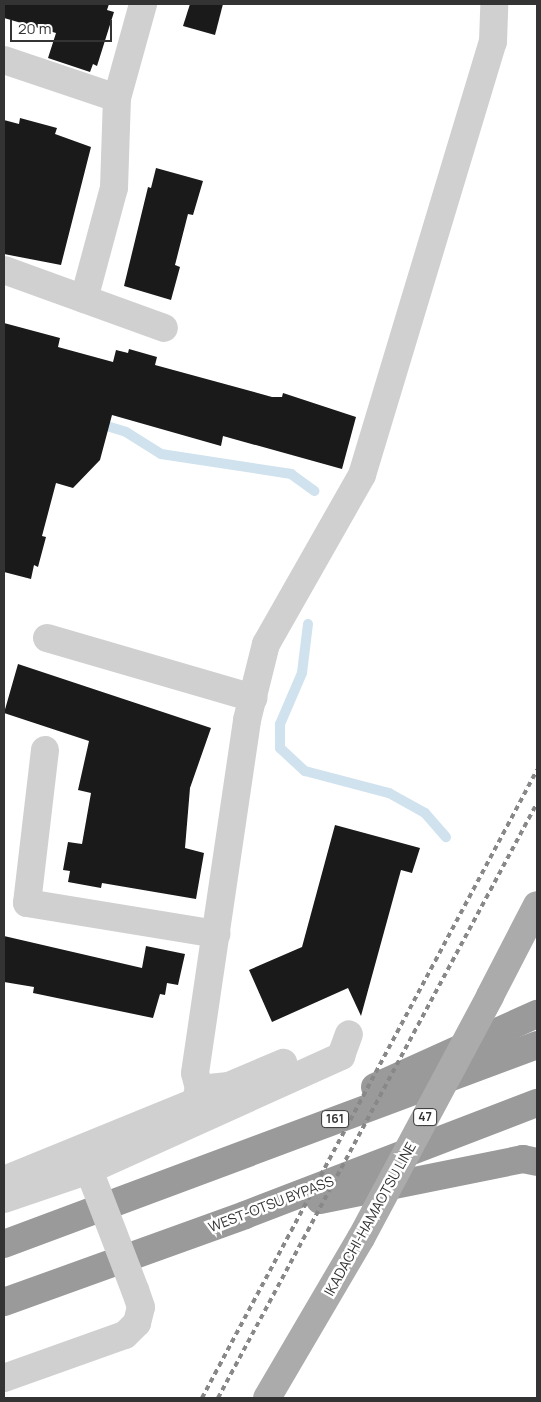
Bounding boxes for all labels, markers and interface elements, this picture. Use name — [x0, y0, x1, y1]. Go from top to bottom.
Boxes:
scale bar — [12, 10, 115, 42]
text: 20 m — [18, 18, 51, 39]
road number: 47 — [412, 1108, 438, 1126]
road number: 161 — [320, 1110, 350, 1128]
street label: IKADACHI-HAMAOTSU LINE — [321, 1139, 419, 1299]
street label: WEST-OTSU BYPASS — [206, 1172, 336, 1236]

